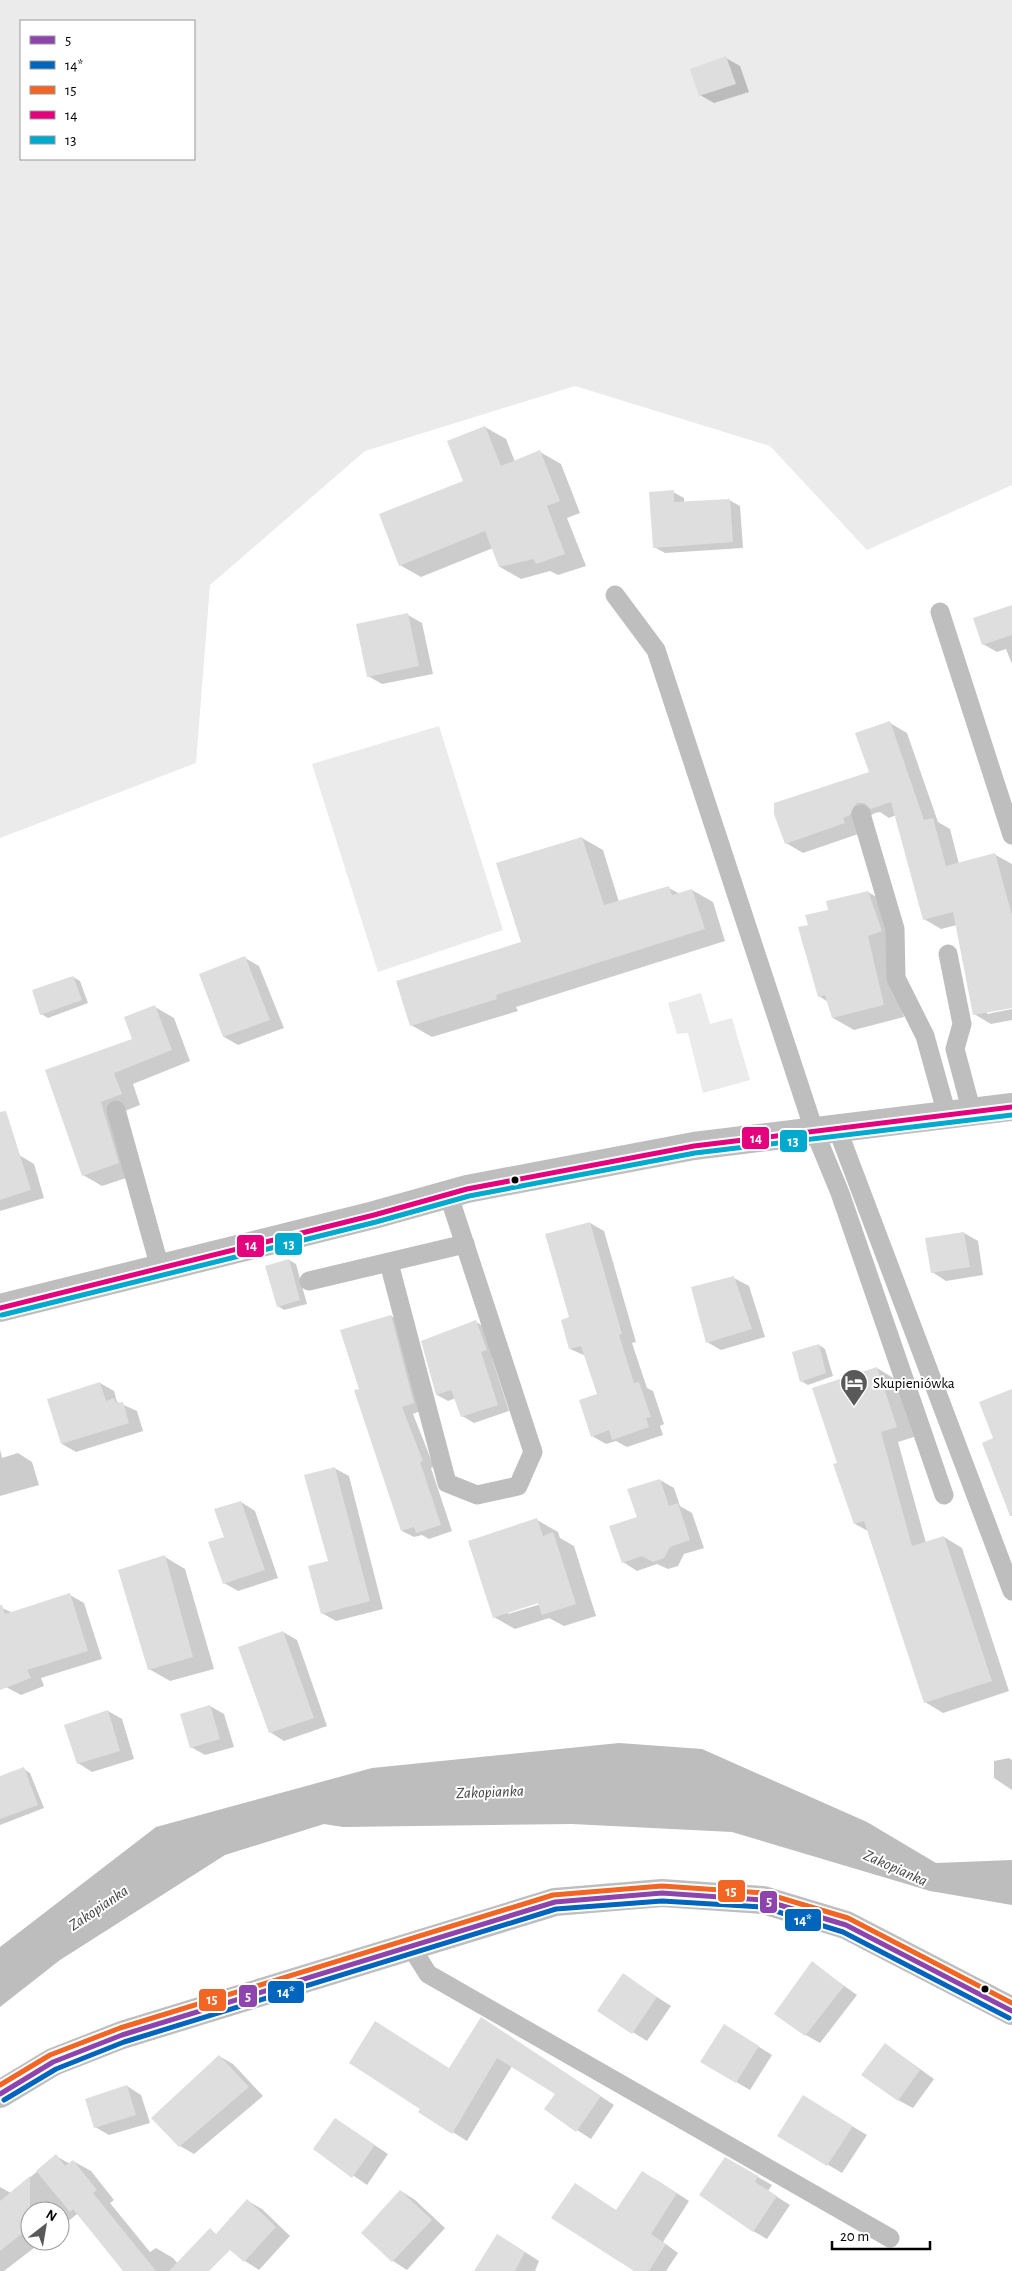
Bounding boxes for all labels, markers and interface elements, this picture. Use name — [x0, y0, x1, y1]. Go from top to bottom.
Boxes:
legend — [20, 20, 195, 160]
text: 5 — [65, 33, 71, 48]
text: 14* — [65, 58, 83, 73]
text: 15 — [65, 83, 76, 98]
text: 14 — [65, 108, 77, 123]
text: 13 — [65, 133, 76, 148]
line badge: 14 — [741, 1126, 770, 1150]
line badge: 13 — [779, 1129, 808, 1153]
text: 14 — [750, 1132, 762, 1146]
text: 13 — [787, 1135, 799, 1149]
unlabelled marker — [510, 1175, 520, 1185]
line badge: 13 — [274, 1232, 303, 1256]
line badge: 14 — [236, 1234, 265, 1258]
text: 13 — [283, 1238, 295, 1252]
text: 14 — [245, 1239, 257, 1253]
hotel icon: Skupieniówka — [839, 1368, 869, 1407]
place label: Skupieniówka — [873, 1376, 955, 1391]
water label: Zakopianka — [456, 1783, 524, 1802]
water label: Zakopianka — [861, 1847, 930, 1890]
line badge: 15 — [717, 1879, 746, 1903]
water label: Zakopianka — [66, 1882, 132, 1934]
text: 15 — [725, 1885, 737, 1899]
line badge: 5 — [759, 1890, 778, 1914]
text: 5 — [766, 1895, 772, 1909]
line badge: 14* — [784, 1908, 822, 1932]
text: 14* — [794, 1914, 812, 1928]
line badge: 14* — [267, 1980, 305, 2004]
line badge: 5 — [238, 1984, 258, 2008]
unlabelled marker — [980, 1984, 990, 1994]
text: 14* — [277, 1986, 295, 2000]
line badge: 15 — [198, 1988, 227, 2012]
text: 5 — [245, 1990, 251, 2004]
text: 15 — [206, 1993, 218, 2007]
north arrow — [20, 2201, 70, 2251]
text: N — [43, 2207, 59, 2224]
scale bar — [832, 2218, 930, 2250]
text: 20 m — [840, 2229, 869, 2244]

